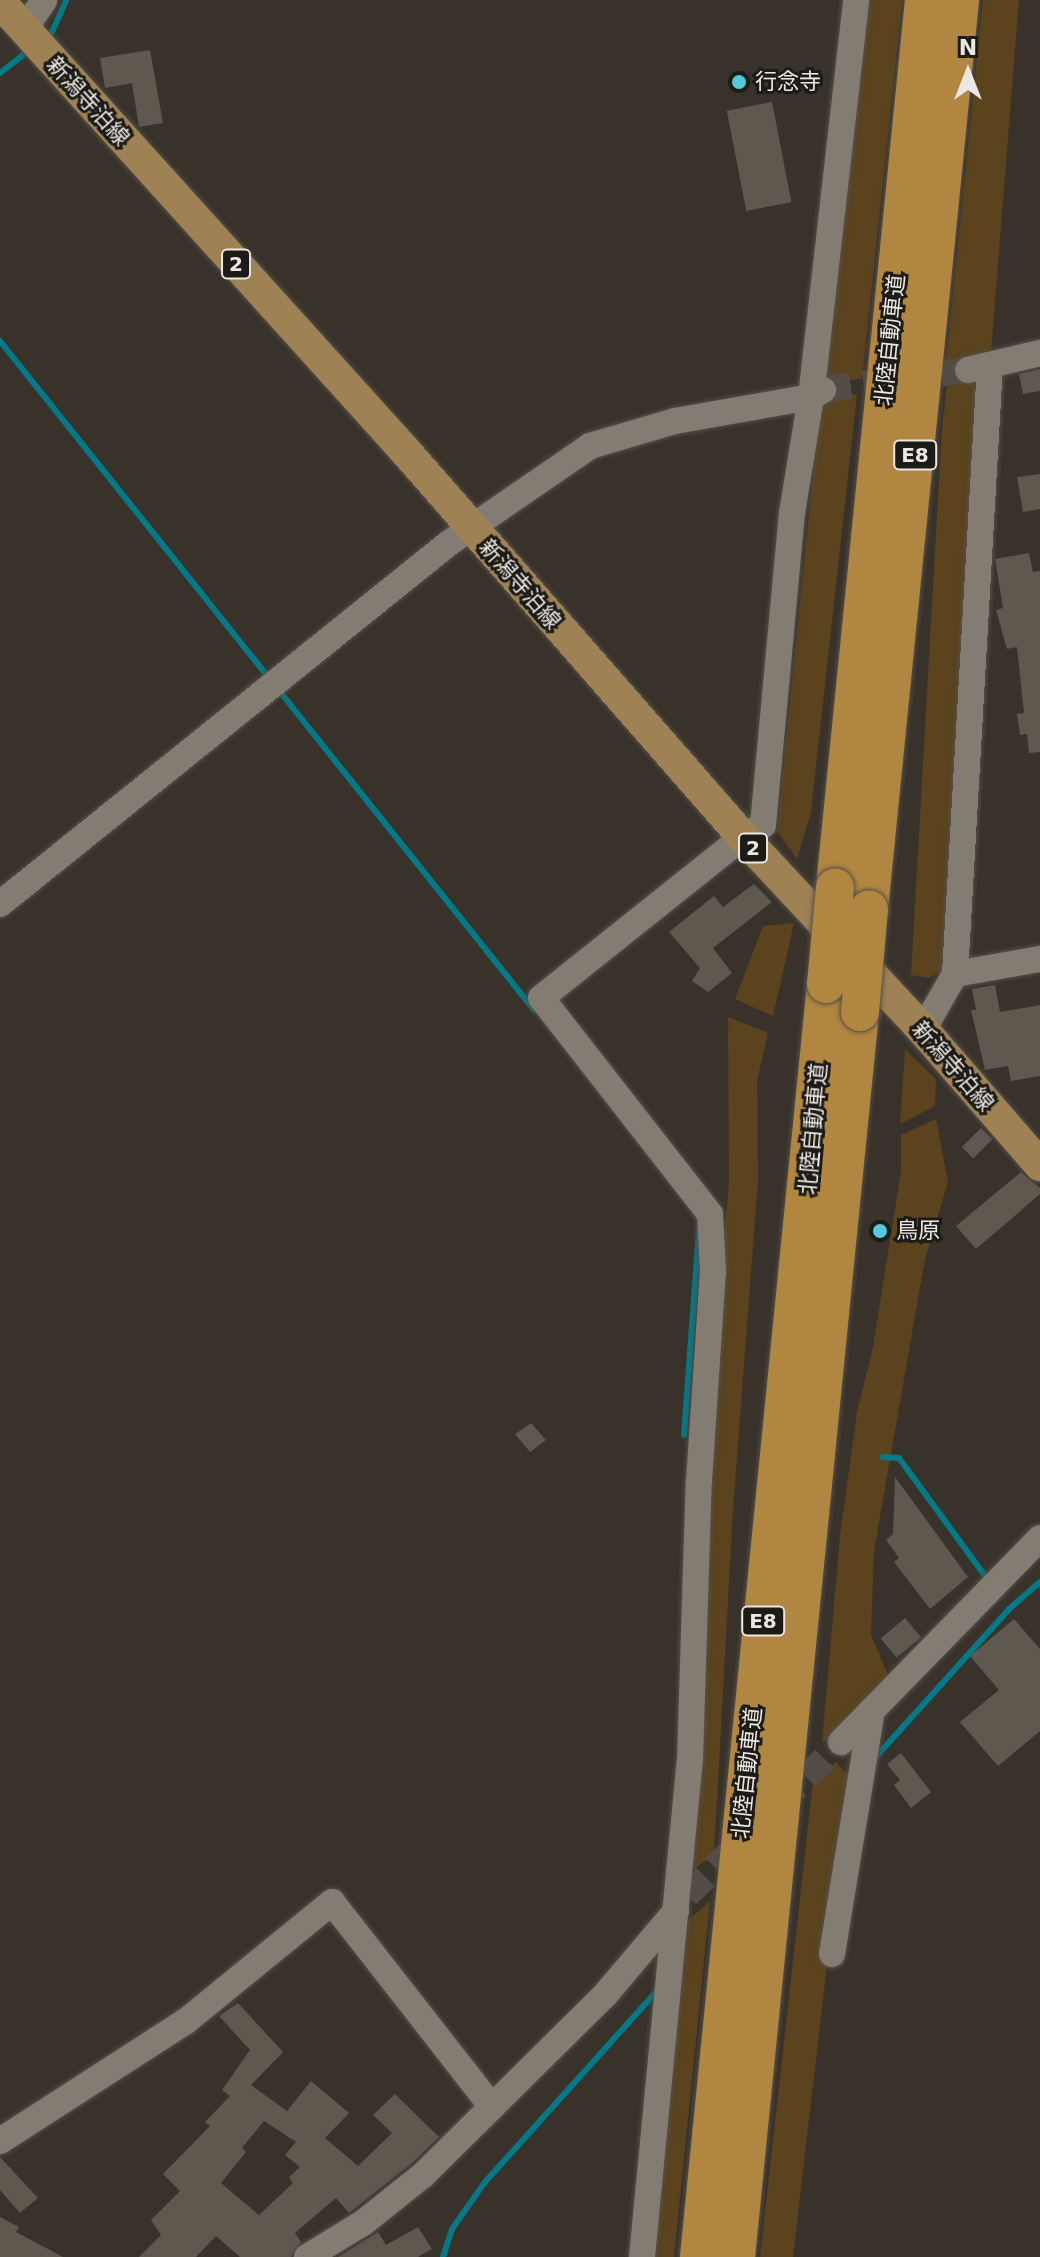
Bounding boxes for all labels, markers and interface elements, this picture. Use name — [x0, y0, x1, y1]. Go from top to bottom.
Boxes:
north arrow — [928, 32, 1008, 112]
text: N — [959, 35, 977, 60]
street label: 新潟寺泊線 — [41, 51, 135, 151]
place label: 行念寺 — [755, 69, 821, 95]
marker: 行念寺 — [730, 73, 748, 91]
road number: 2 — [220, 248, 252, 280]
street label: 北陸自動車道 — [870, 273, 910, 407]
road number: E8 — [893, 439, 937, 471]
street label: 新潟寺泊線 — [474, 534, 566, 634]
road number: 2 — [737, 832, 769, 864]
street label: 新潟寺泊線 — [907, 1016, 999, 1116]
street label: 北陸自動車道 — [794, 1062, 832, 1196]
place label: 鳥原 — [896, 1218, 940, 1244]
marker: 鳥原 — [871, 1222, 889, 1240]
road number: E8 — [741, 1605, 785, 1637]
street label: 北陸自動車道 — [727, 1706, 767, 1840]

